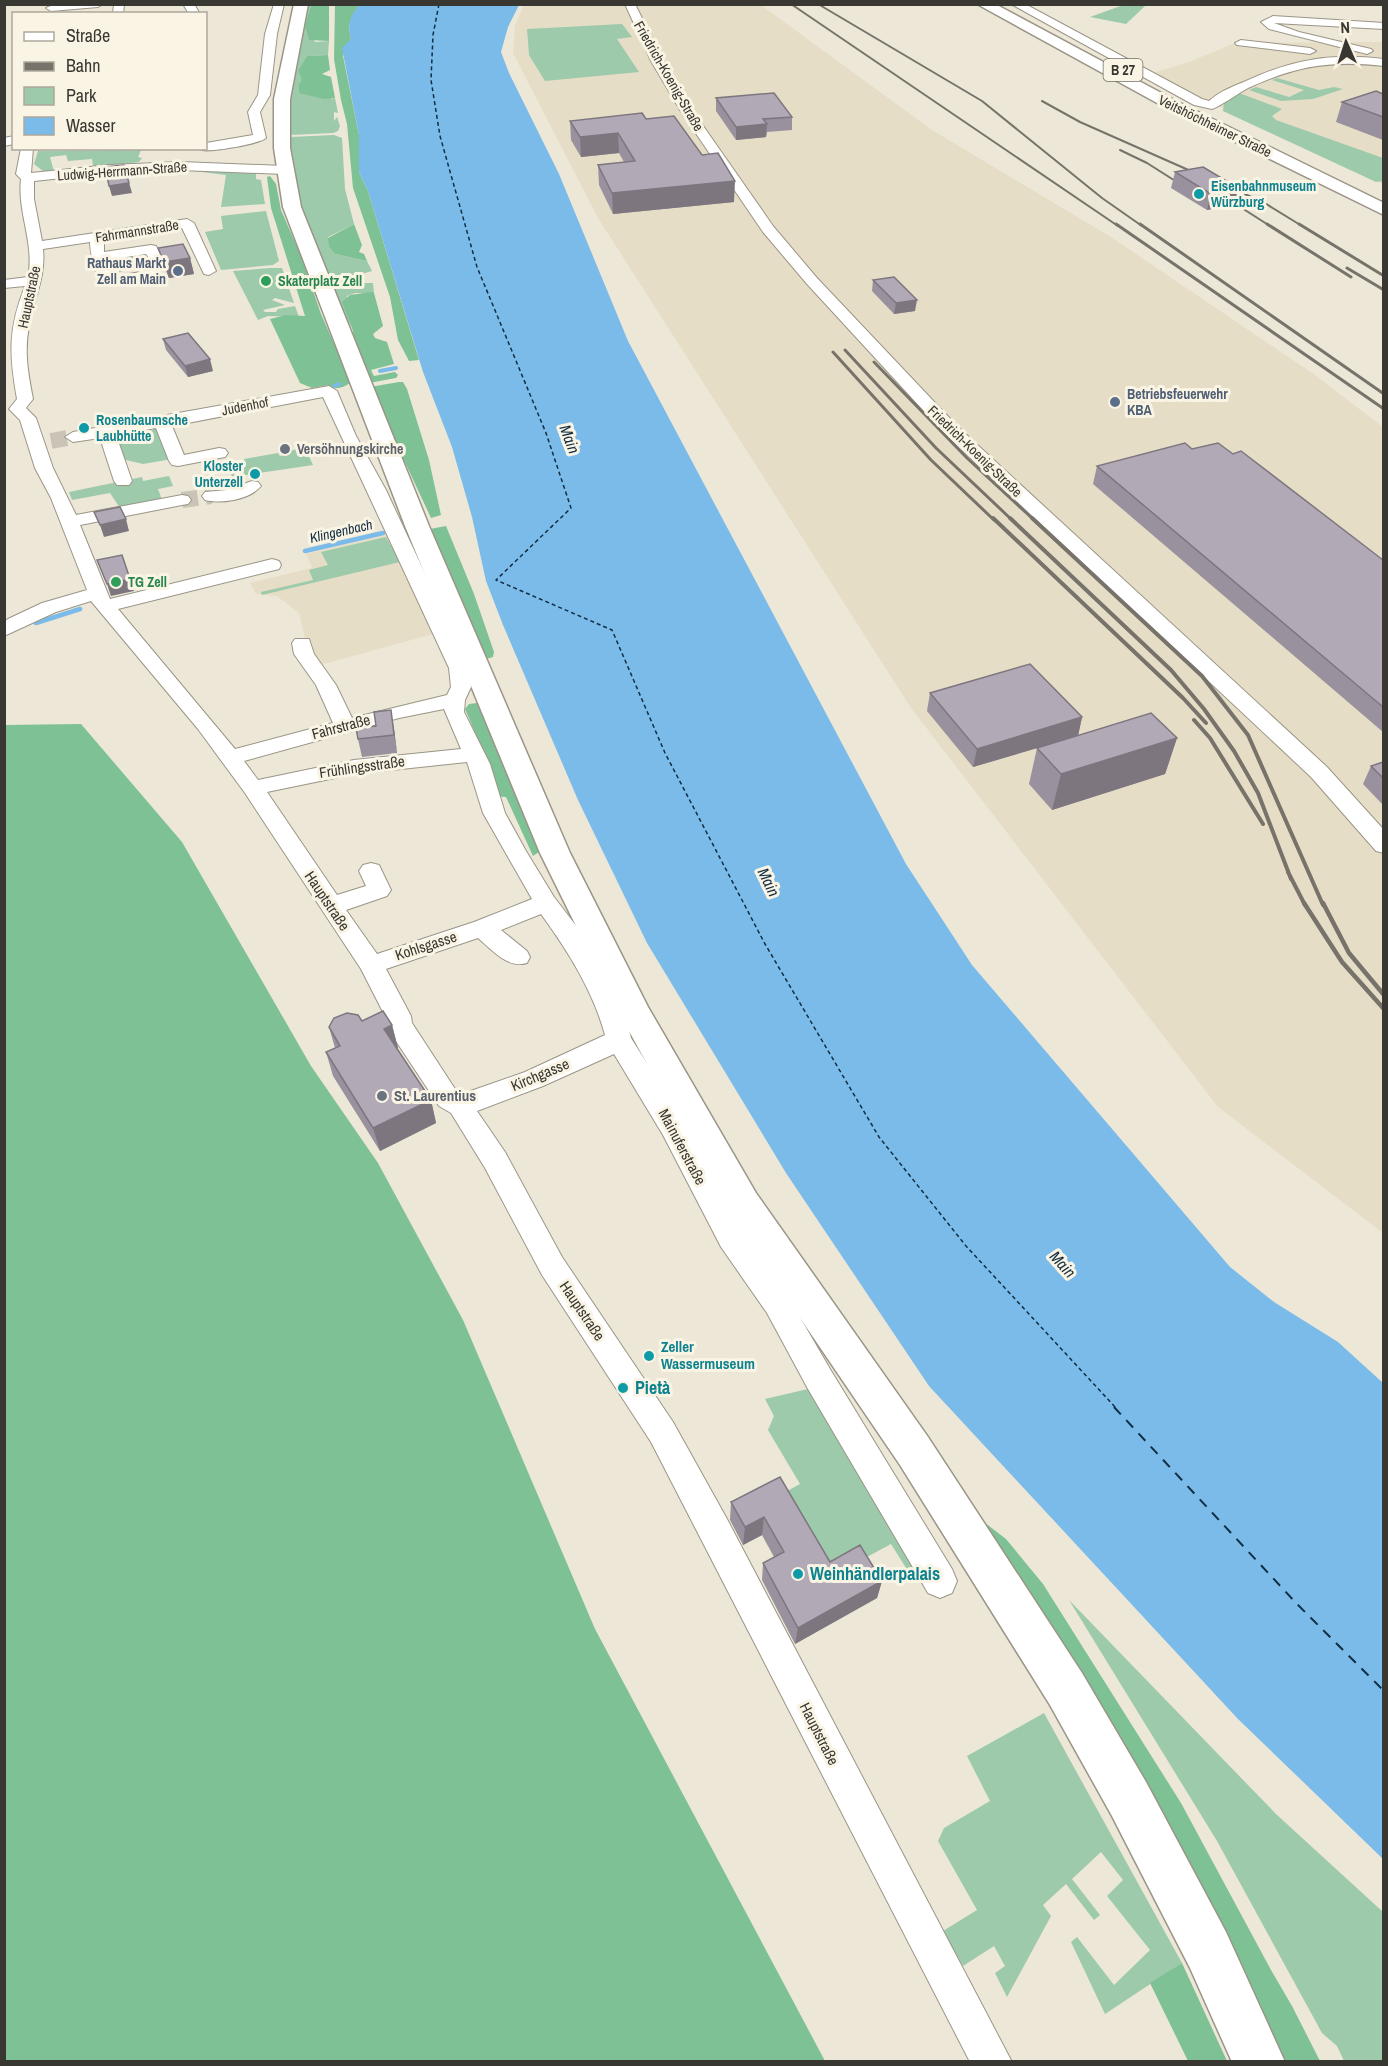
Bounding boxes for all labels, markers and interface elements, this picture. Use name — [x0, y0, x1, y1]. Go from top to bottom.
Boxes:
legend — [12, 12, 207, 150]
north arrow — [1316, 12, 1376, 72]
text: N — [1340, 16, 1351, 38]
street label: Friedrich-Koenig-Straße — [630, 18, 708, 134]
text: Straße — [66, 23, 110, 48]
text: Bahn — [66, 53, 100, 78]
road number: B 27 — [1104, 59, 1142, 81]
text: Park — [66, 83, 97, 108]
street label: Veitshöchheimer Straße — [1155, 91, 1275, 161]
text: Wasser — [66, 113, 116, 138]
street label: Ludwig-Herrmann-Straße — [56, 157, 188, 185]
place label: Eisenbahnmuseum Würzburg — [1211, 177, 1316, 211]
marker: Eisenbahnmuseum Würzburg — [1192, 187, 1206, 201]
street label: Fahrmannstraße — [94, 216, 180, 246]
place label: Rathaus Markt Zell am Main — [87, 254, 166, 288]
street label: Hauptstraße — [14, 264, 44, 330]
marker: Rathaus Markt Zell am Main — [171, 264, 185, 278]
place label: Skaterplatz Zell — [278, 272, 362, 290]
marker: Skaterplatz Zell — [259, 274, 273, 288]
place label: Betriebsfeuerwehr KBA — [1127, 385, 1228, 419]
street label: Judenhof — [220, 393, 271, 419]
marker: Betriebsfeuerwehr KBA — [1108, 395, 1122, 409]
street label: Friedrich-Koenig-Straße — [924, 401, 1026, 501]
place label: Rosenbaumsche Laubhütte — [96, 411, 188, 445]
marker: Rosenbaumsche Laubhütte — [77, 421, 91, 435]
water label: Main — [555, 421, 585, 457]
place label: Versöhnungskirche — [297, 440, 403, 458]
marker: Versöhnungskirche — [278, 442, 292, 456]
place label: Kloster Unterzell — [195, 457, 244, 491]
marker: Kloster Unterzell — [248, 467, 262, 481]
water label: Klingenbach — [308, 515, 374, 547]
place label: TG Zell — [128, 573, 167, 591]
marker: TG Zell — [109, 575, 123, 589]
street label: Fahrstraße — [309, 709, 372, 744]
street label: Frühlingsstraße — [318, 750, 406, 783]
water label: Main — [753, 864, 785, 900]
street label: Hauptstraße — [300, 867, 355, 935]
street label: Kohlsgasse — [392, 926, 459, 965]
street label: Kirchgasse — [507, 1053, 572, 1096]
place label: St. Laurentius — [394, 1085, 476, 1106]
marker: St. Laurentius — [375, 1089, 389, 1103]
street label: Mainuferstraße — [654, 1105, 711, 1189]
water label: Main — [1045, 1246, 1081, 1282]
street label: Hauptstraße — [555, 1277, 610, 1345]
place label: Zeller Wassermuseum — [661, 1336, 755, 1374]
marker: Zeller Wassermuseum — [642, 1349, 656, 1363]
place label: Pietà — [635, 1375, 671, 1400]
marker: Pietà — [616, 1381, 630, 1395]
place label: Weinhändlerpalais — [810, 1561, 940, 1586]
marker: Weinhändlerpalais — [791, 1567, 805, 1581]
street label: Hauptstraße — [795, 1699, 844, 1769]

